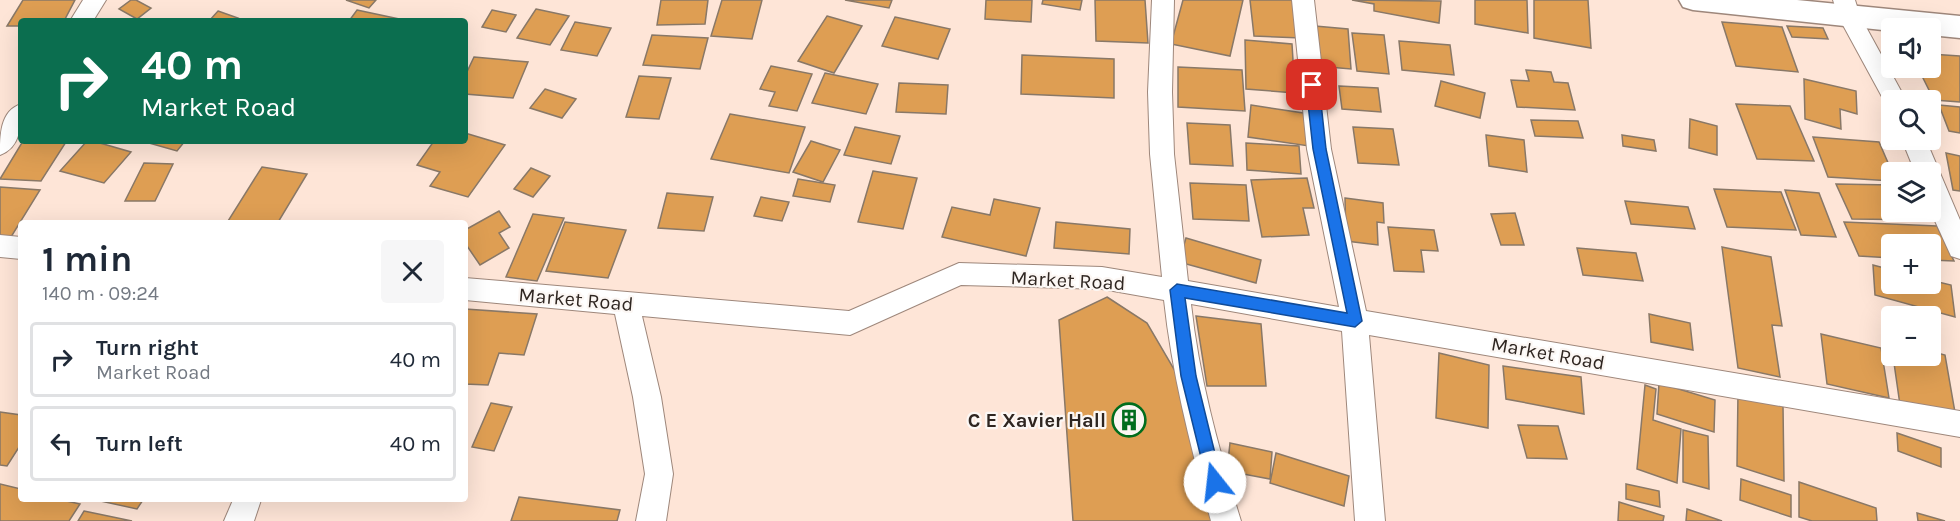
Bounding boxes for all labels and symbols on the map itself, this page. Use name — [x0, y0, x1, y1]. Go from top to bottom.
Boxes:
pin — [1286, 59, 1337, 110]
street label: Market Road — [1010, 266, 1126, 295]
street label: Market Road — [518, 283, 634, 316]
street label: Market Road — [1489, 332, 1607, 375]
building icon: C E Xavier Hall — [1111, 402, 1147, 438]
place label: C E Xavier Hall — [968, 409, 1106, 432]
position arrow — [1183, 450, 1247, 514]

